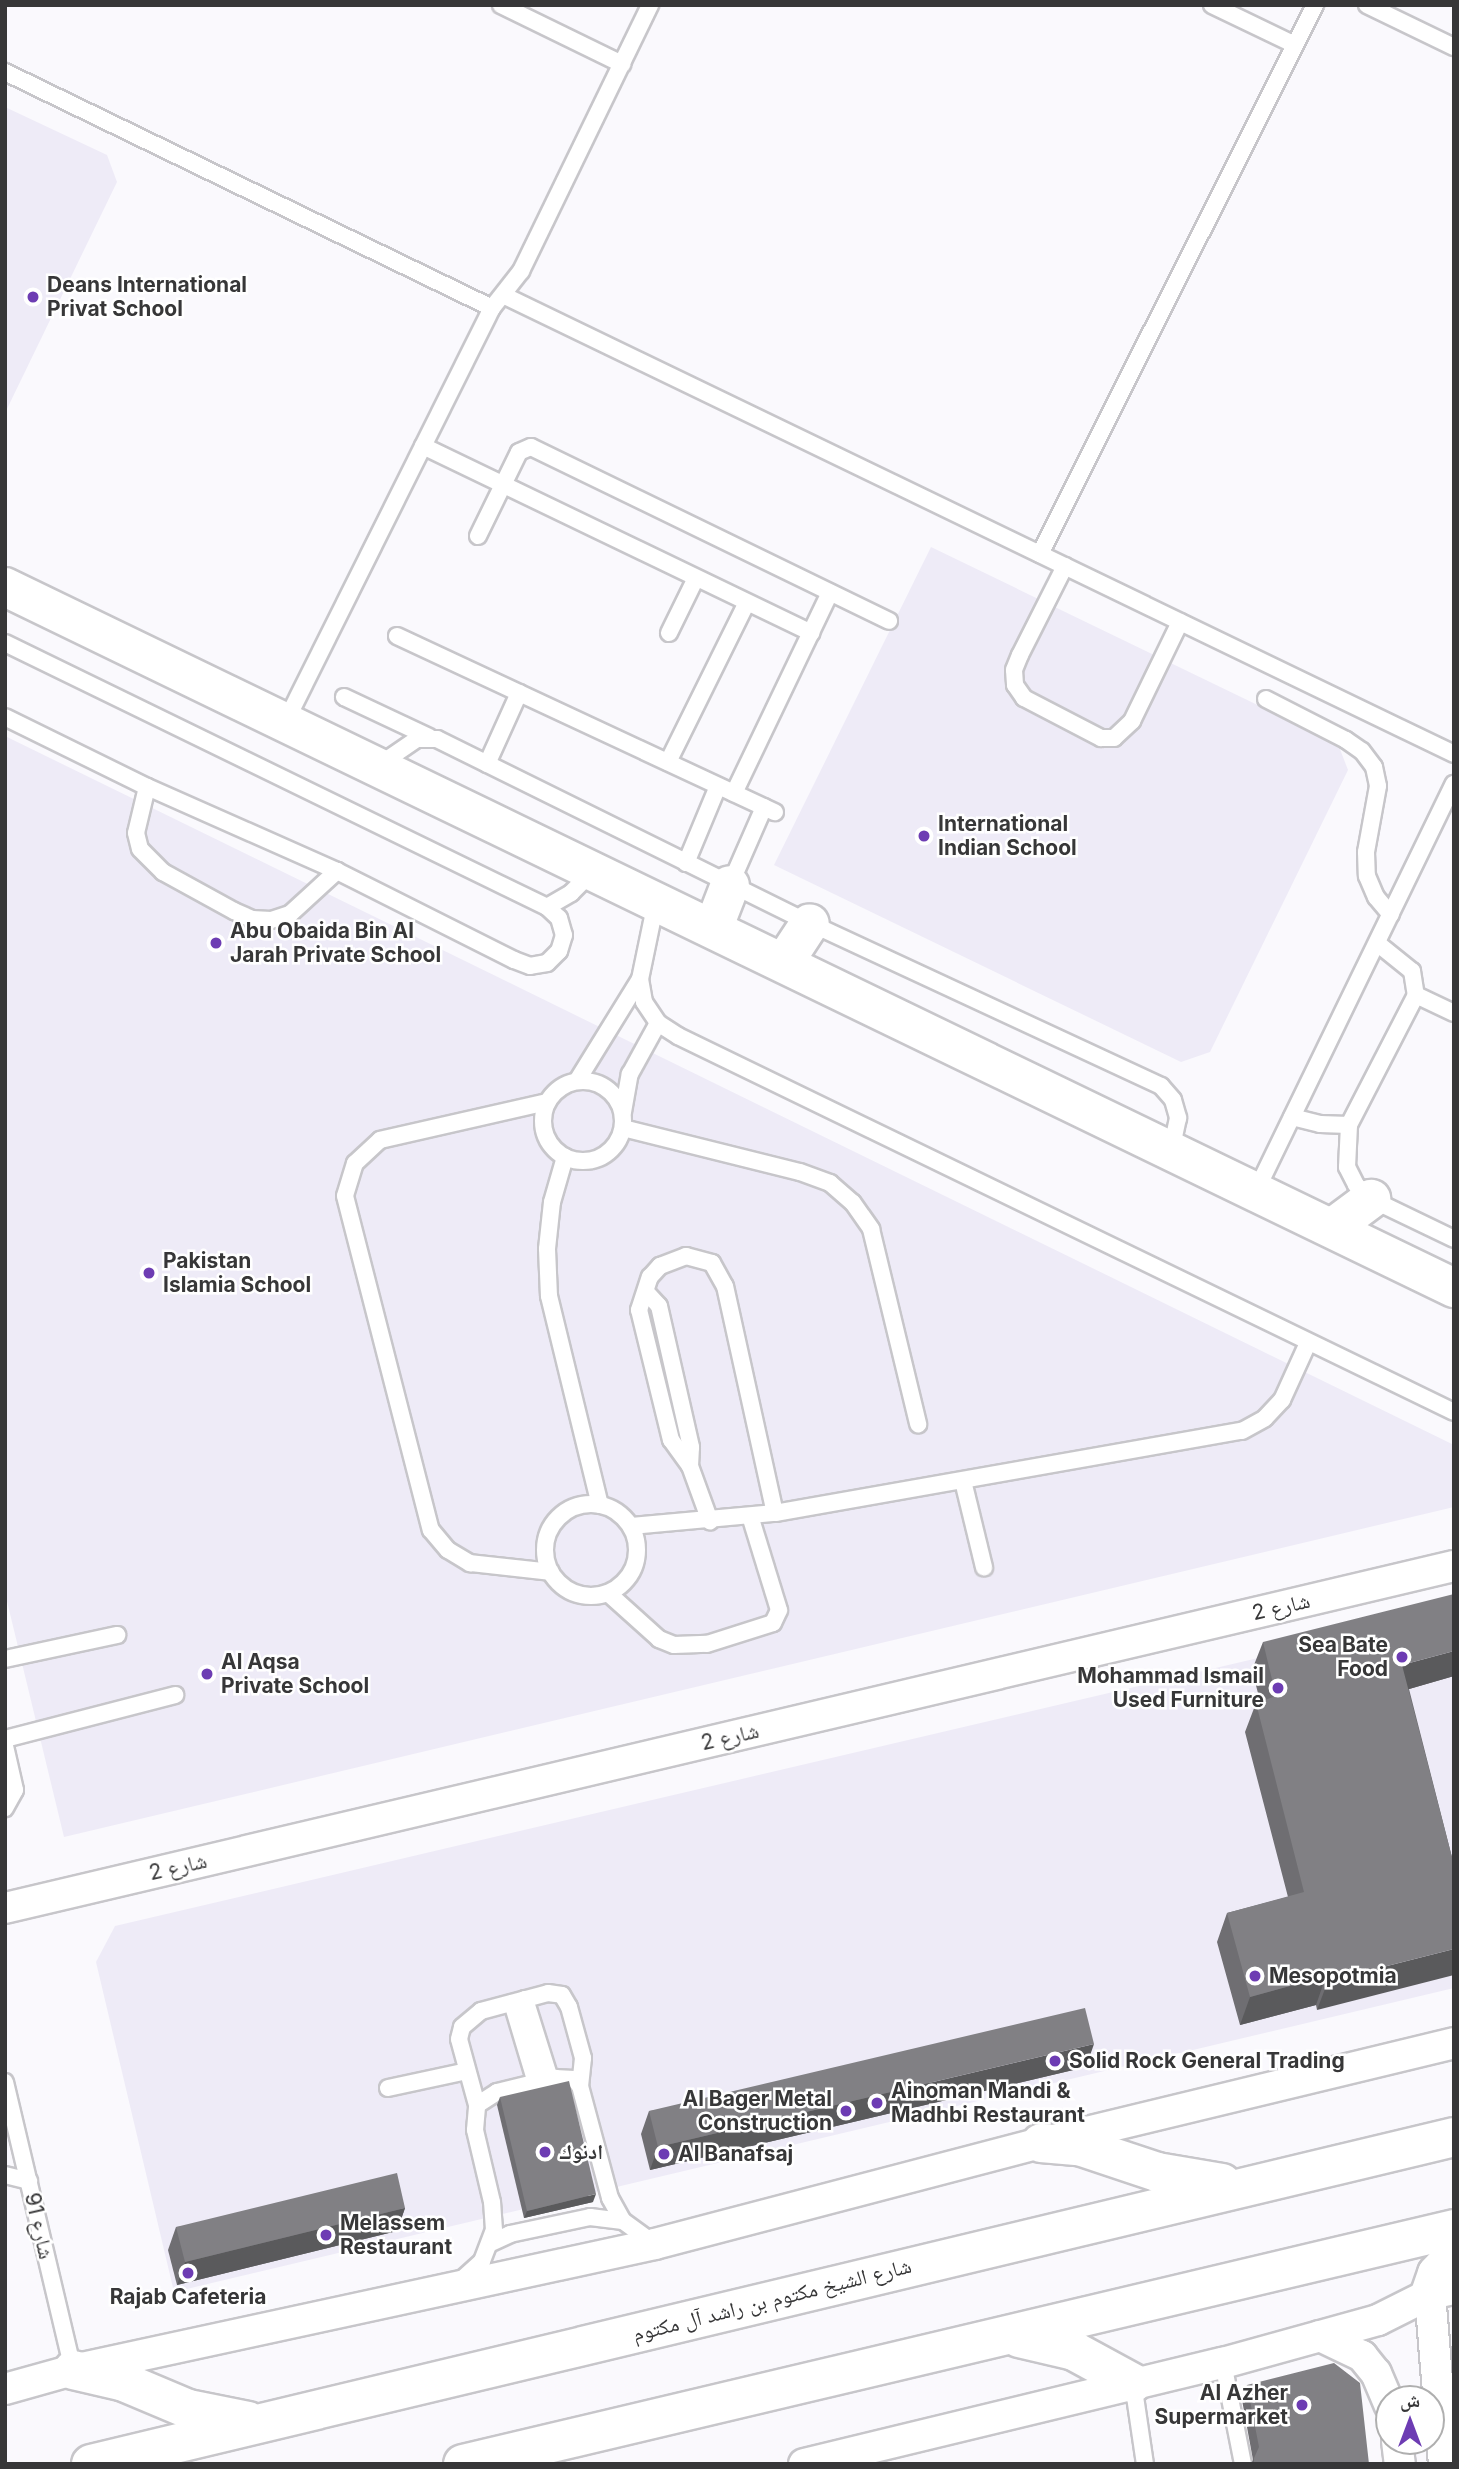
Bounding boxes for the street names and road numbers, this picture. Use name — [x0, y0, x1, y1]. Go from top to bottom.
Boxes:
street label: شارع 2 — [1250, 1588, 1312, 1626]
street label: شارع 2 — [699, 1718, 761, 1756]
street label: شارع 2 — [147, 1848, 209, 1886]
street label: شارع 91 — [19, 2190, 59, 2262]
street label: شارع الشيخ مكتوم بن راشد آل مكتوم — [630, 2253, 914, 2347]

